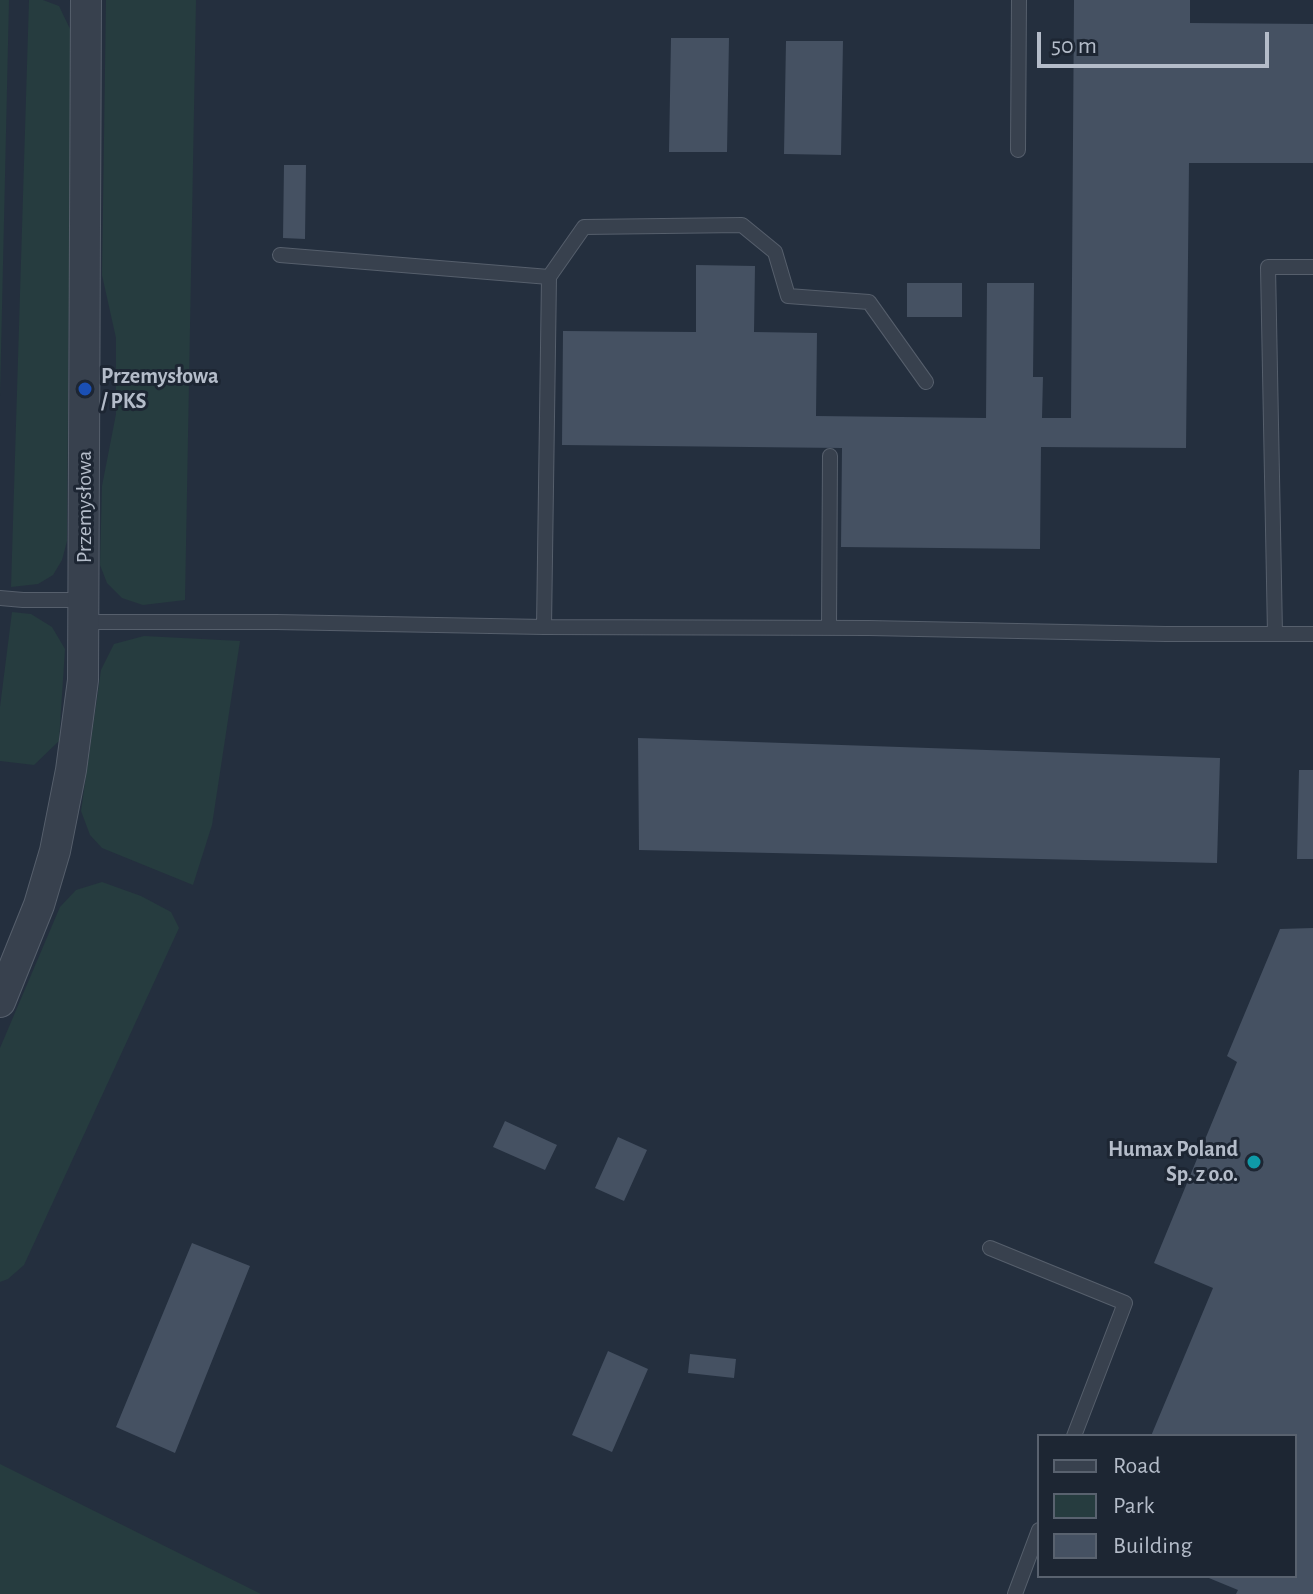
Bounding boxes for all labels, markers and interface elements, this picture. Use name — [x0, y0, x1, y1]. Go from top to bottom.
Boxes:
scale bar — [1041, 16, 1273, 66]
text: 50 m — [1051, 34, 1097, 58]
place label: Przemysłowa / PKS — [101, 363, 219, 414]
marker: Przemysłowa / PKS — [76, 380, 94, 398]
street label: Przemysłowa — [71, 451, 97, 563]
place label: Humax Poland Sp. z o.o. — [1108, 1136, 1238, 1188]
marker: Humax Poland Sp. z o.o. — [1245, 1153, 1263, 1171]
legend — [1037, 1434, 1297, 1578]
text: Road — [1113, 1454, 1161, 1478]
text: Park — [1113, 1494, 1154, 1518]
text: Building — [1113, 1534, 1192, 1558]

